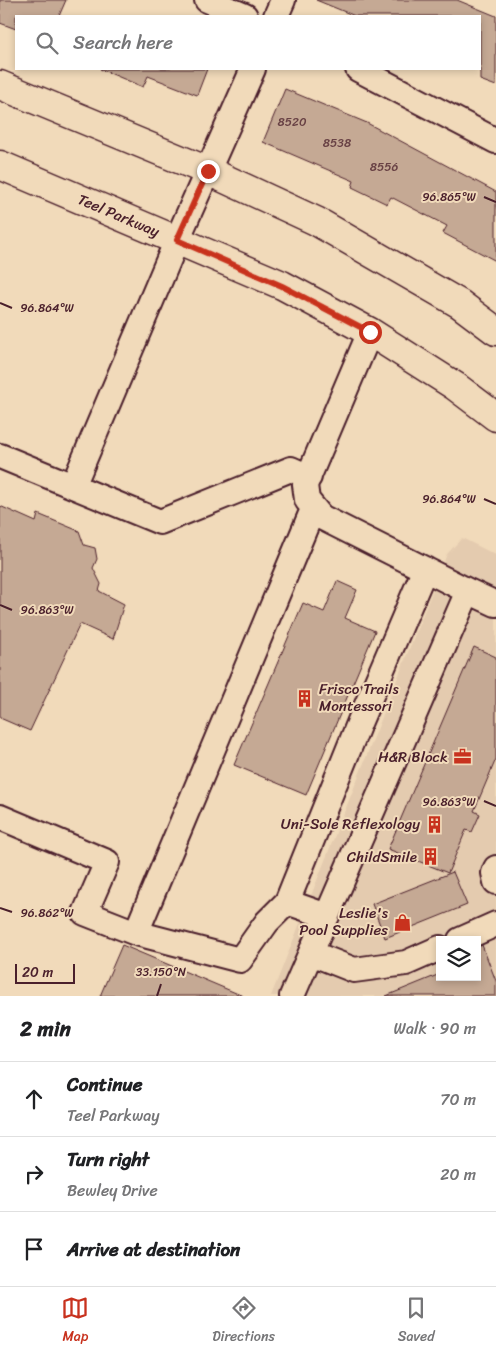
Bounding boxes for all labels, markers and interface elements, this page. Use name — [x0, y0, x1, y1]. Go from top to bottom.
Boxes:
search box — [15, 15, 481, 70]
text: Search here — [73, 26, 173, 59]
icon: search — [33, 29, 61, 57]
house number: 8520 — [277, 111, 307, 133]
house number: 8538 — [323, 132, 351, 154]
house number: 8556 — [370, 156, 399, 178]
route end — [197, 160, 220, 183]
text: 96.865°W — [422, 186, 477, 208]
street label: Teel Parkway — [74, 187, 164, 245]
text: 96.864°W — [20, 297, 75, 319]
route start — [359, 321, 382, 344]
text: 96.864°W — [422, 488, 477, 510]
text: 96.863°W — [21, 599, 74, 621]
place label: Frisco Trails Montessori — [319, 676, 399, 719]
building icon: Frisco Trails Montessori — [295, 688, 315, 708]
place label: H&R Block — [378, 744, 448, 770]
office icon: H&R Block — [452, 747, 472, 767]
text: 96.863°W — [423, 791, 476, 813]
place label: Uni-Sole Reflexology — [281, 811, 420, 837]
building icon: Uni-Sole Reflexology — [424, 814, 444, 834]
place label: ChildSmile — [347, 844, 417, 870]
building icon: ChildSmile — [421, 847, 441, 867]
place label: Leslie's Pool Supplies — [299, 900, 389, 943]
text: 96.862°W — [20, 902, 74, 924]
shop icon: Leslie's Pool Supplies — [392, 912, 412, 932]
map controls — [436, 936, 481, 981]
button: layers — [436, 936, 481, 981]
text: 20 m — [22, 960, 53, 985]
scale bar — [15, 961, 75, 984]
text: 33.150°N — [136, 961, 187, 983]
text: 2 min — [20, 1010, 71, 1048]
text: Walk · 90 m — [394, 1014, 476, 1043]
text: Continue — [67, 1068, 143, 1101]
icon: ahead — [20, 1085, 48, 1113]
text: 70 m — [440, 1085, 476, 1114]
text: Teel Parkway — [67, 1101, 160, 1130]
text: Turn right — [67, 1143, 149, 1176]
icon: right — [20, 1160, 48, 1188]
text: 20 m — [440, 1160, 476, 1189]
text: Bewley Drive — [67, 1176, 158, 1205]
text: Arrive at destination — [67, 1233, 240, 1266]
icon: arrive — [20, 1235, 48, 1263]
tab: Map — [61, 1294, 89, 1349]
tab: Directions — [212, 1294, 275, 1349]
tab: Saved — [398, 1294, 435, 1349]

